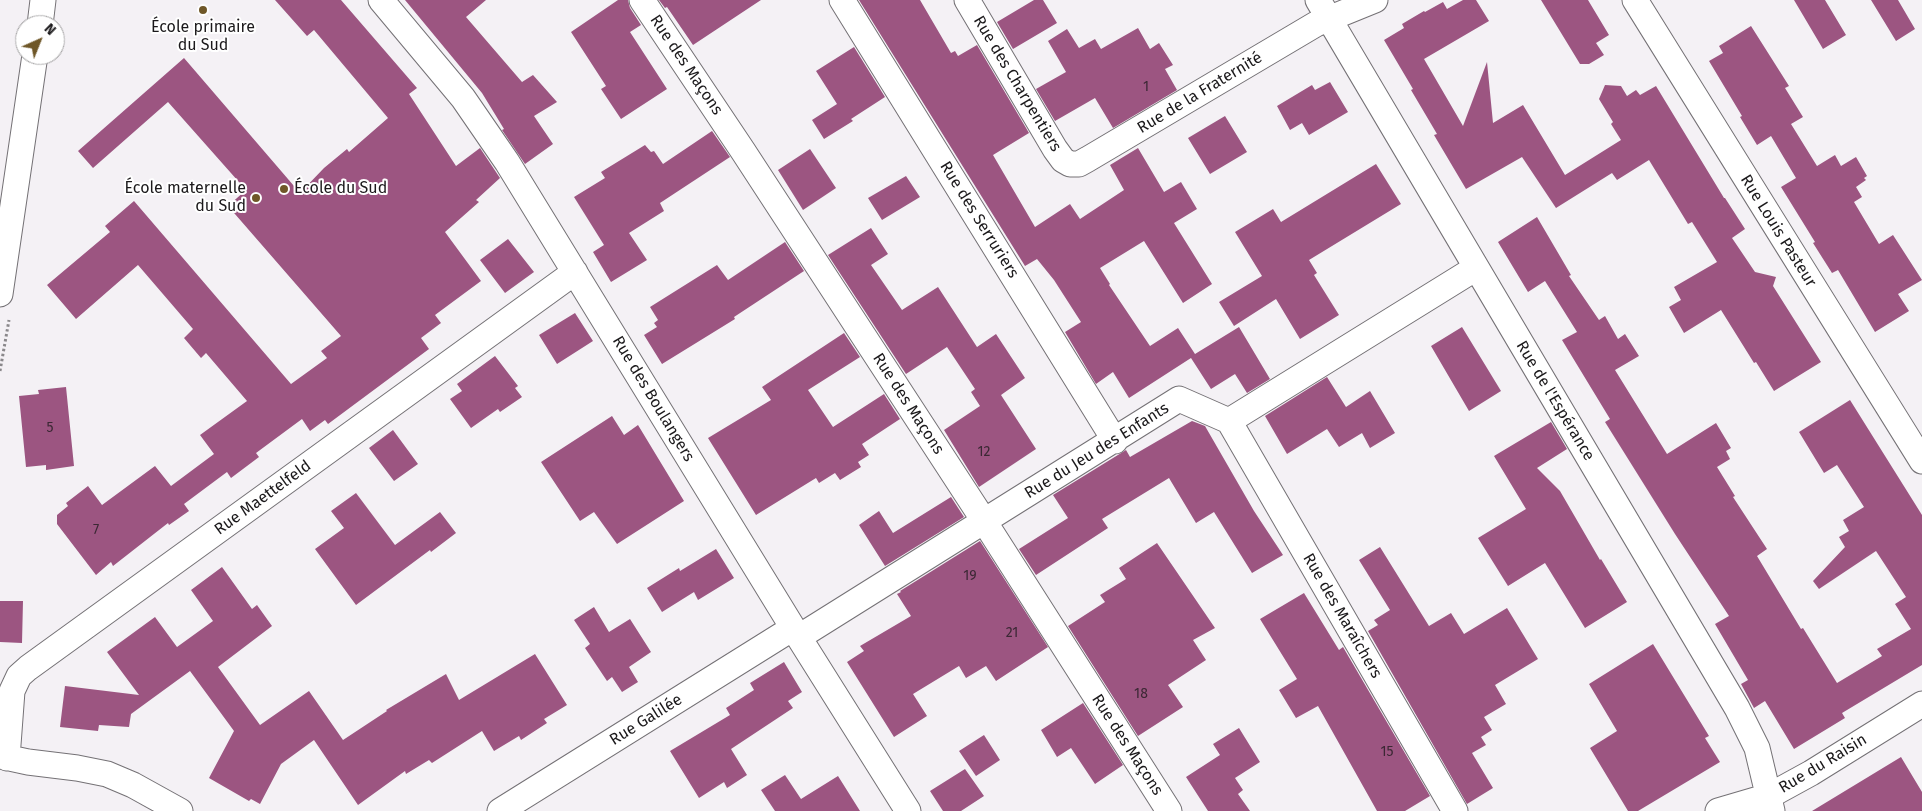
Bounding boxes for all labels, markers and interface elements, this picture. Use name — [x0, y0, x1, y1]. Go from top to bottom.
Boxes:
marker: École primaire du Sud — [197, 4, 209, 16]
street label: Rue des Maçons — [645, 11, 727, 119]
street label: Rue des Charpentiers — [969, 13, 1065, 155]
north arrow — [15, 15, 65, 65]
place label: École primaire du Sud — [151, 18, 255, 56]
text: N — [41, 20, 59, 39]
street label: Rue de la Fraternité — [1134, 48, 1266, 138]
house number: 1 — [1143, 79, 1149, 95]
street label: Rue des Serruriers — [935, 158, 1023, 282]
street label: Rue Louis Pasteur — [1736, 171, 1820, 291]
place label: École maternelle du Sud — [125, 179, 246, 217]
place label: École du Sud — [294, 179, 387, 199]
marker: École du Sud — [278, 183, 290, 195]
marker: École maternelle du Sud — [250, 192, 262, 204]
street label: Rue des Boulangers — [608, 333, 698, 465]
street label: Rue de l'Espérance — [1512, 338, 1598, 464]
street label: Rue des Maçons — [868, 350, 948, 458]
street label: Rue du Jeu des Enfants — [1021, 399, 1173, 503]
house number: 5 — [46, 420, 54, 436]
house number: 12 — [978, 444, 990, 460]
street label: Rue Maettelfeld — [211, 457, 315, 539]
house number: 7 — [93, 522, 99, 538]
street label: Rue des Maraîchers — [1298, 550, 1386, 682]
house number: 19 — [963, 568, 977, 584]
house number: 21 — [1006, 625, 1018, 641]
house number: 18 — [1134, 686, 1148, 702]
street label: Rue Galilée — [606, 690, 686, 750]
street label: Rue des Maçons — [1087, 691, 1167, 799]
street label: Rue du Raisin — [1776, 730, 1870, 798]
house number: 15 — [1380, 744, 1394, 760]

